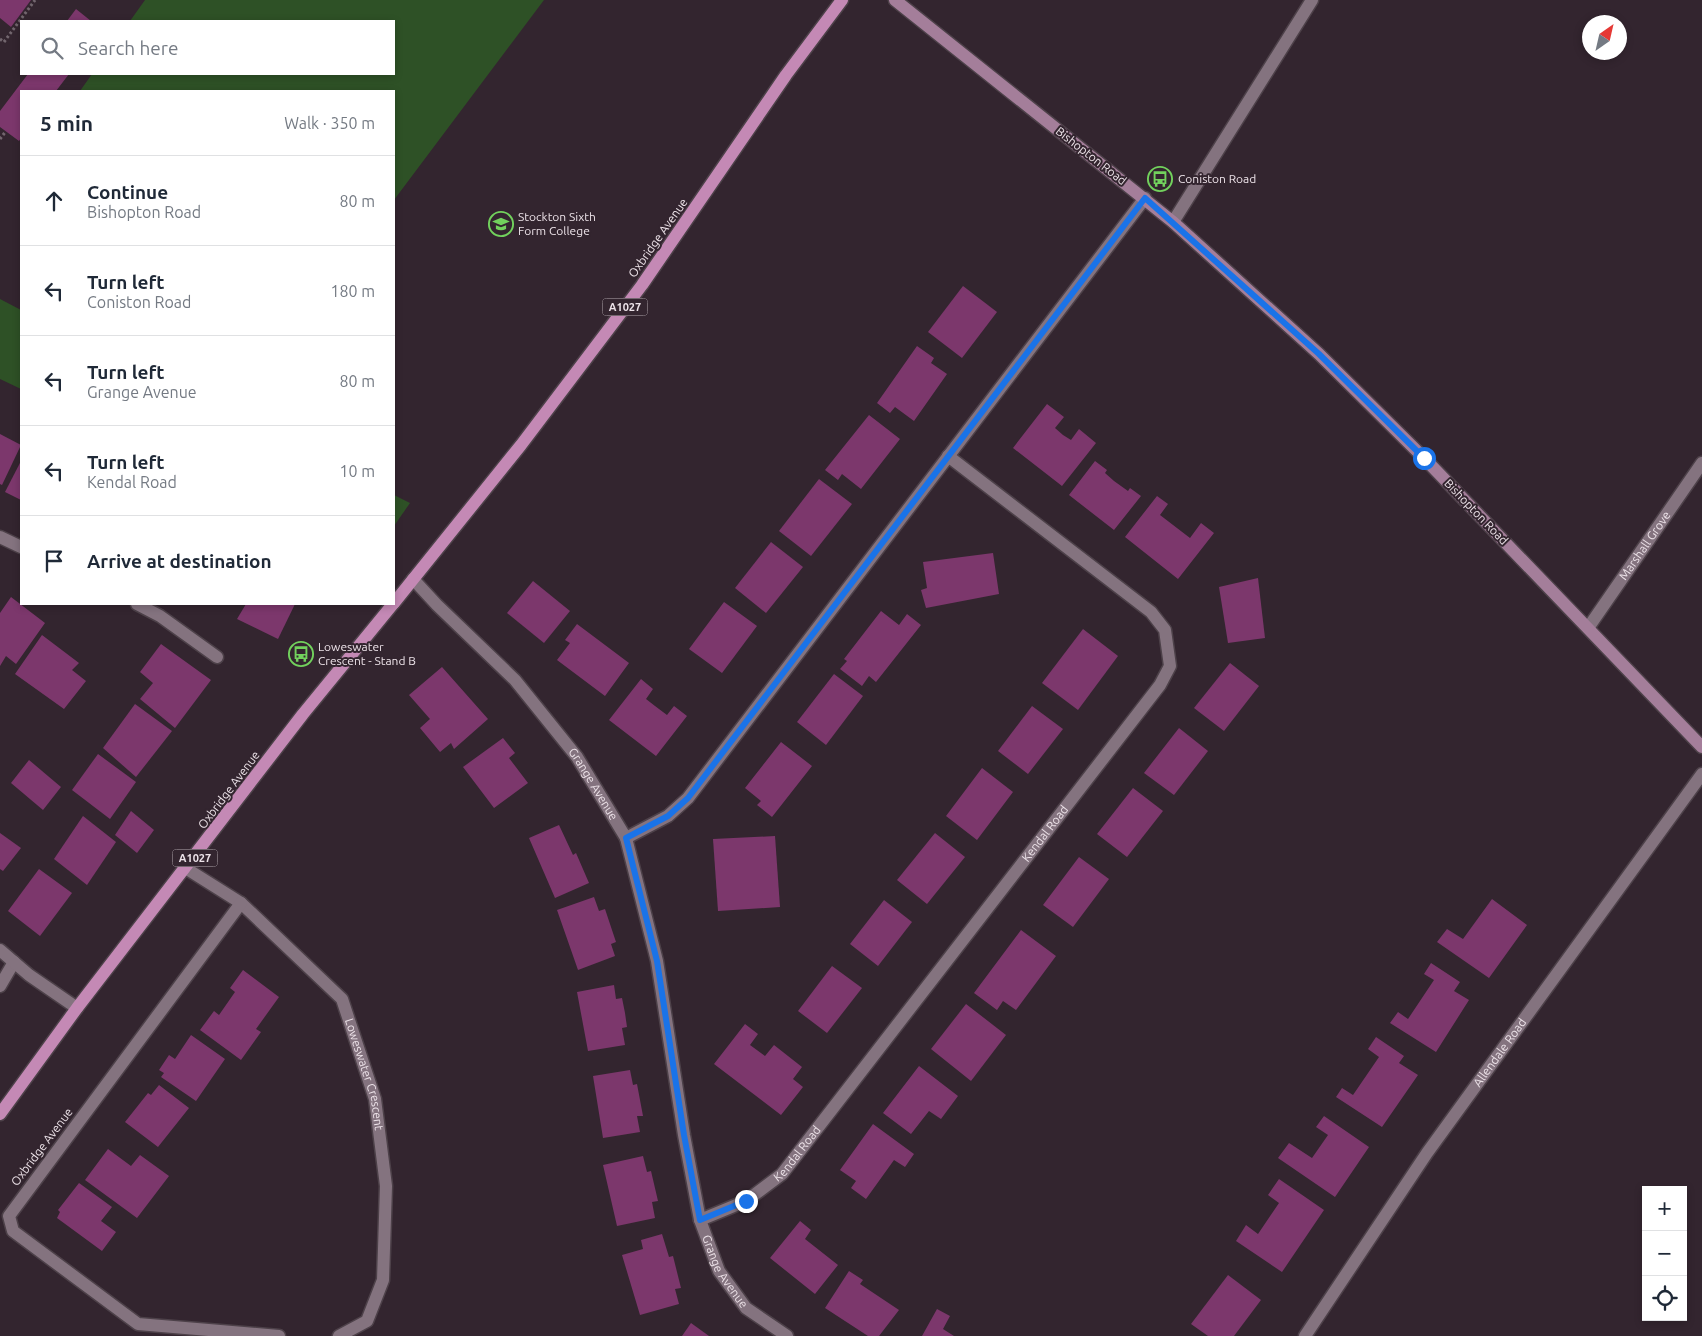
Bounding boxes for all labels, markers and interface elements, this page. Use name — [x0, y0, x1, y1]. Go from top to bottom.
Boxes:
north arrow — [1582, 15, 1627, 60]
search box — [20, 20, 395, 75]
icon: search — [38, 34, 66, 62]
text: Search here — [78, 37, 178, 59]
text: 5 min — [40, 111, 93, 135]
text: Walk · 350 m — [284, 114, 375, 132]
street label: Bishopton Road — [1054, 124, 1129, 187]
bus stop icon: Coniston Road — [1147, 166, 1173, 192]
place label: Coniston Road — [1178, 172, 1256, 185]
text: Continue — [87, 181, 168, 203]
icon: ahead — [40, 187, 68, 215]
text: 80 m — [339, 192, 375, 210]
street label: Oxbridge Avenue — [625, 196, 690, 280]
text: Bishopton Road — [87, 203, 201, 221]
place label: Stockton Sixth Form College — [518, 210, 596, 237]
school or university icon: Stockton Sixth Form College — [488, 211, 514, 237]
text: Turn left — [87, 271, 165, 293]
icon: left — [40, 277, 68, 305]
text: 180 m — [330, 282, 375, 300]
text: Coniston Road — [87, 293, 191, 311]
road number: A1027 — [602, 298, 648, 316]
text: Turn left — [87, 361, 165, 383]
icon: left — [40, 367, 68, 395]
text: 80 m — [339, 372, 375, 390]
text: Grange Avenue — [87, 383, 197, 401]
route start — [1413, 447, 1436, 470]
text: Turn left — [87, 451, 165, 473]
icon: left — [40, 457, 68, 485]
text: 10 m — [339, 462, 375, 480]
text: Kendal Road — [87, 473, 177, 491]
street label: Bishopton Road — [1442, 476, 1511, 547]
street label: Marshall Grove — [1616, 509, 1673, 582]
icon: arrive — [40, 547, 68, 575]
text: Arrive at destination — [87, 550, 272, 572]
place label: Loweswater Crescent - Stand B — [318, 640, 416, 667]
bus stop icon: Loweswater Crescent - Stand B — [288, 641, 314, 667]
street label: Grange Avenue — [566, 745, 621, 822]
street label: Oxbridge Avenue — [195, 748, 262, 831]
street label: Kendal Road — [1019, 803, 1070, 864]
road number: A1027 — [172, 850, 218, 866]
street label: Allendale Road — [1470, 1016, 1529, 1089]
street label: Loweswater Crescent — [343, 1017, 386, 1131]
street label: Oxbridge Avenue — [8, 1105, 75, 1188]
street label: Kendal Road — [771, 1123, 823, 1184]
map controls — [1642, 1186, 1687, 1321]
button: + — [1642, 1186, 1687, 1231]
route end — [735, 1190, 758, 1213]
button: − — [1642, 1231, 1687, 1276]
street label: Grange Avenue — [700, 1233, 751, 1310]
button: locate — [1642, 1276, 1687, 1321]

